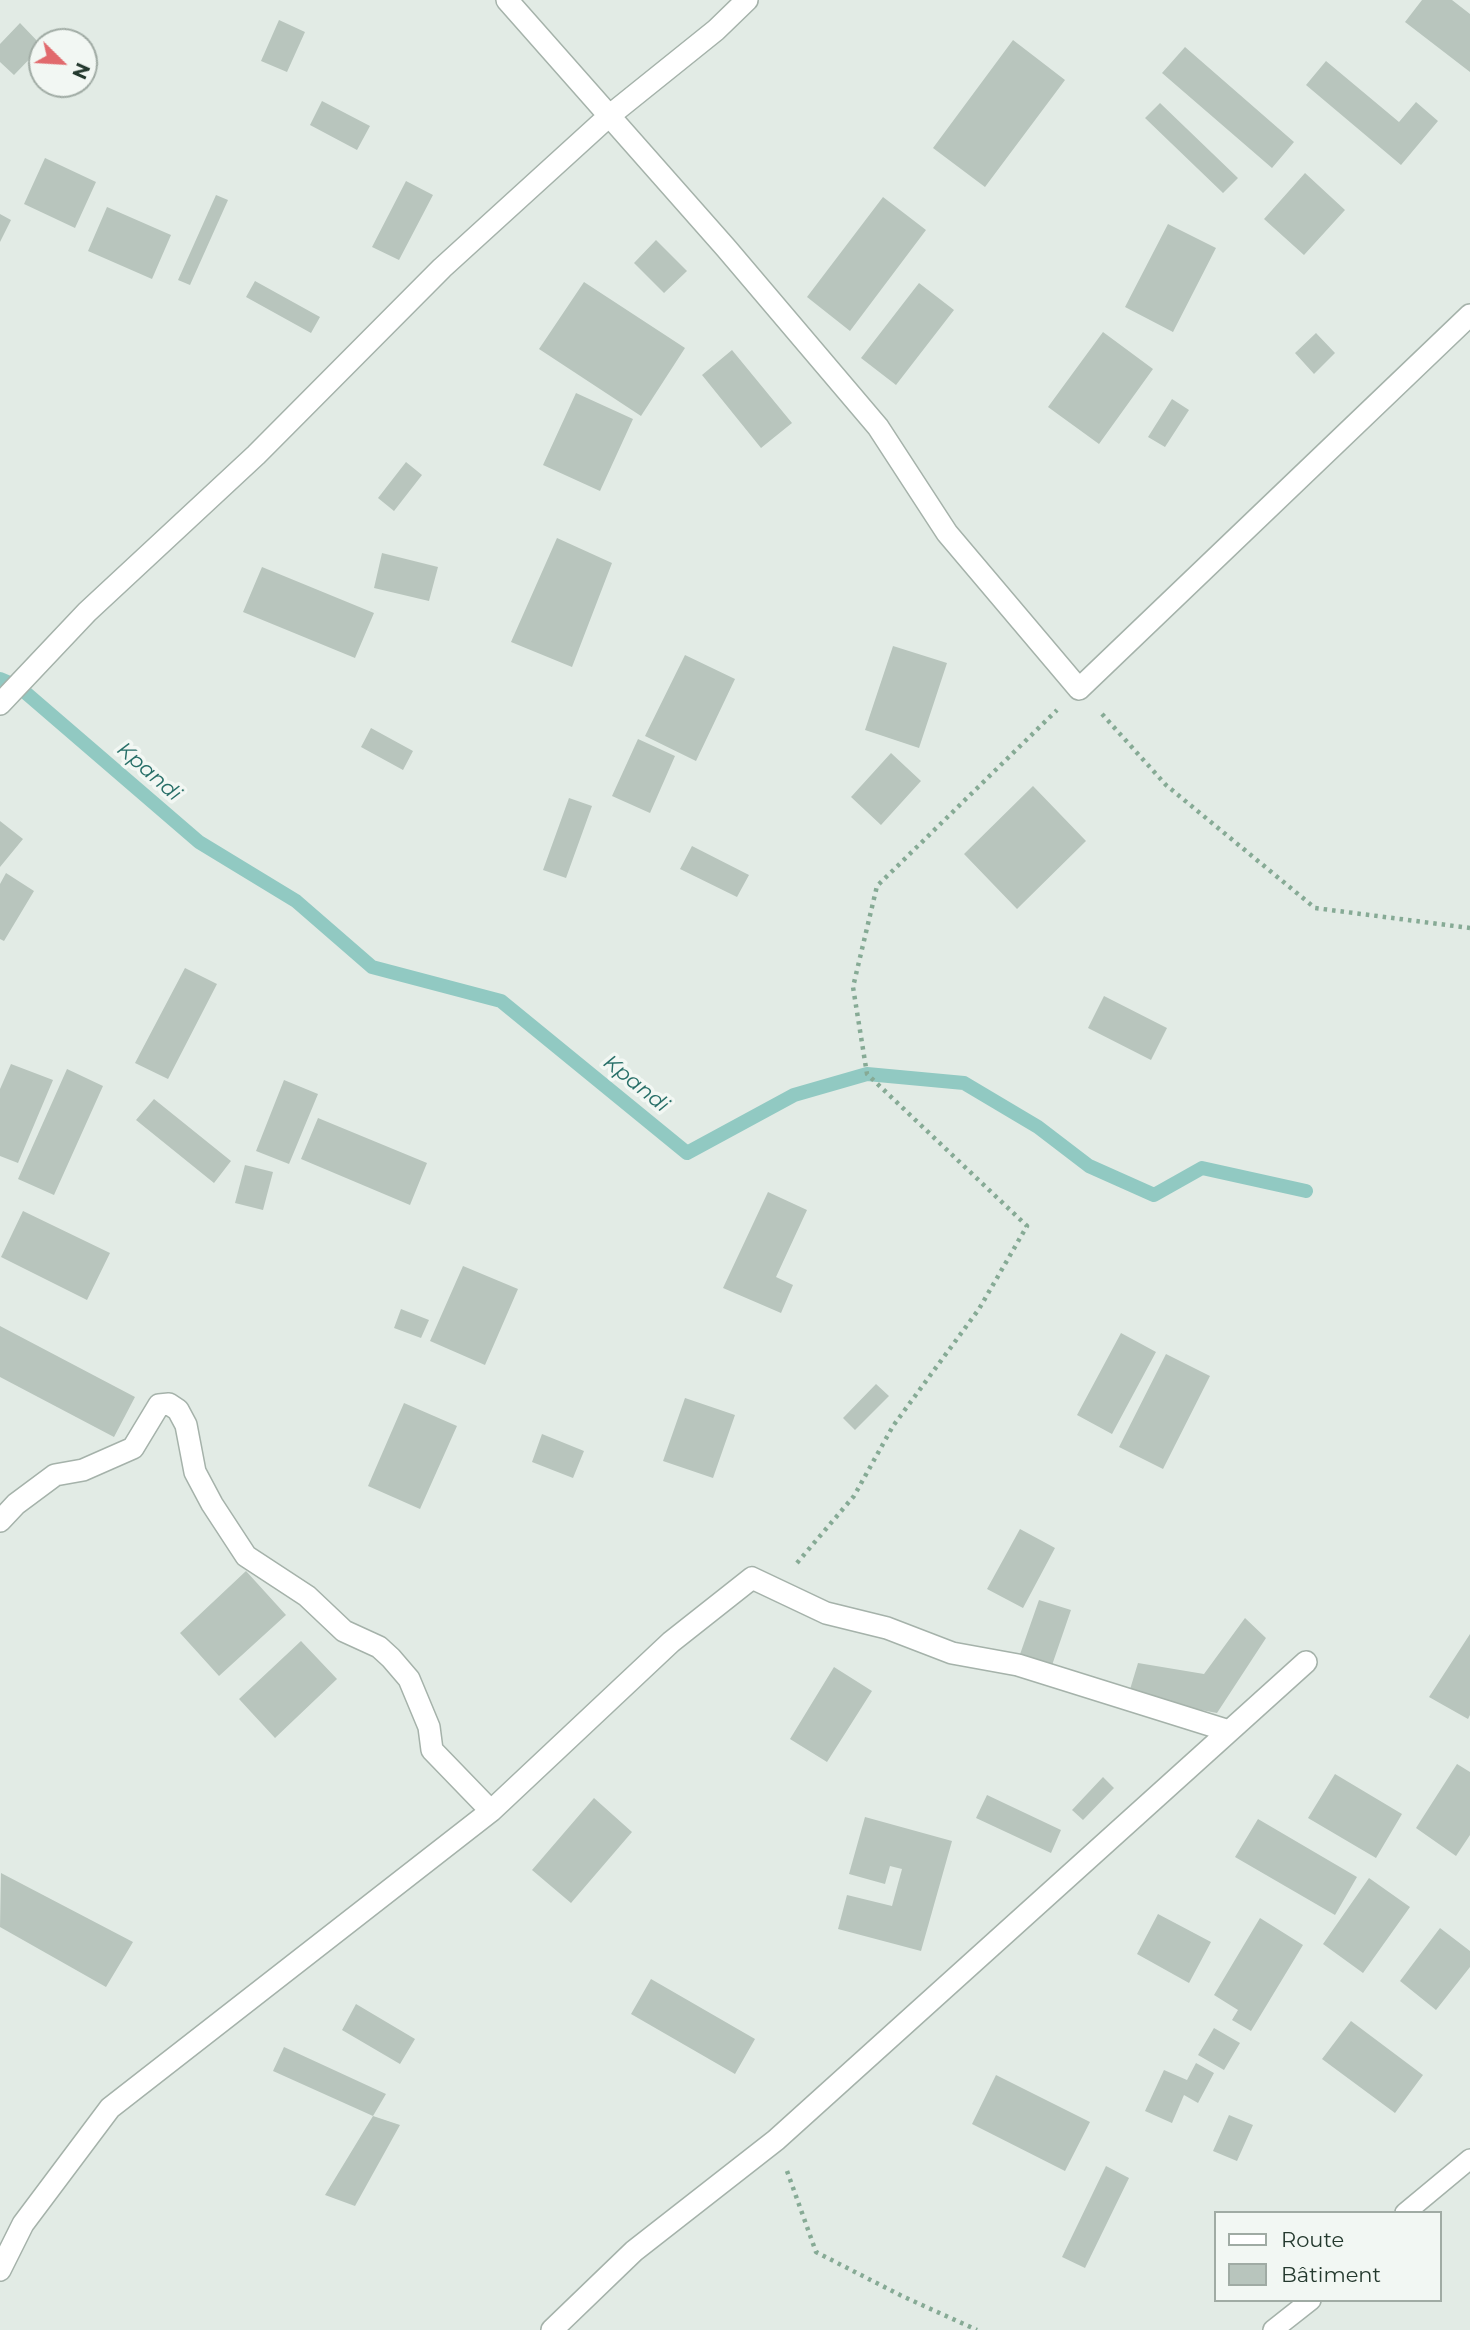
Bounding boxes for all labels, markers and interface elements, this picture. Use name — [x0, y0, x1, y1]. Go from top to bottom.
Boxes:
north arrow — [28, 28, 98, 98]
text: N — [67, 59, 94, 83]
water label: Kpandi — [112, 737, 186, 807]
water label: Kpandi — [598, 1050, 674, 1118]
legend — [1214, 2211, 1442, 2302]
text: Route — [1281, 2227, 1344, 2252]
text: Bâtiment — [1281, 2262, 1381, 2287]

